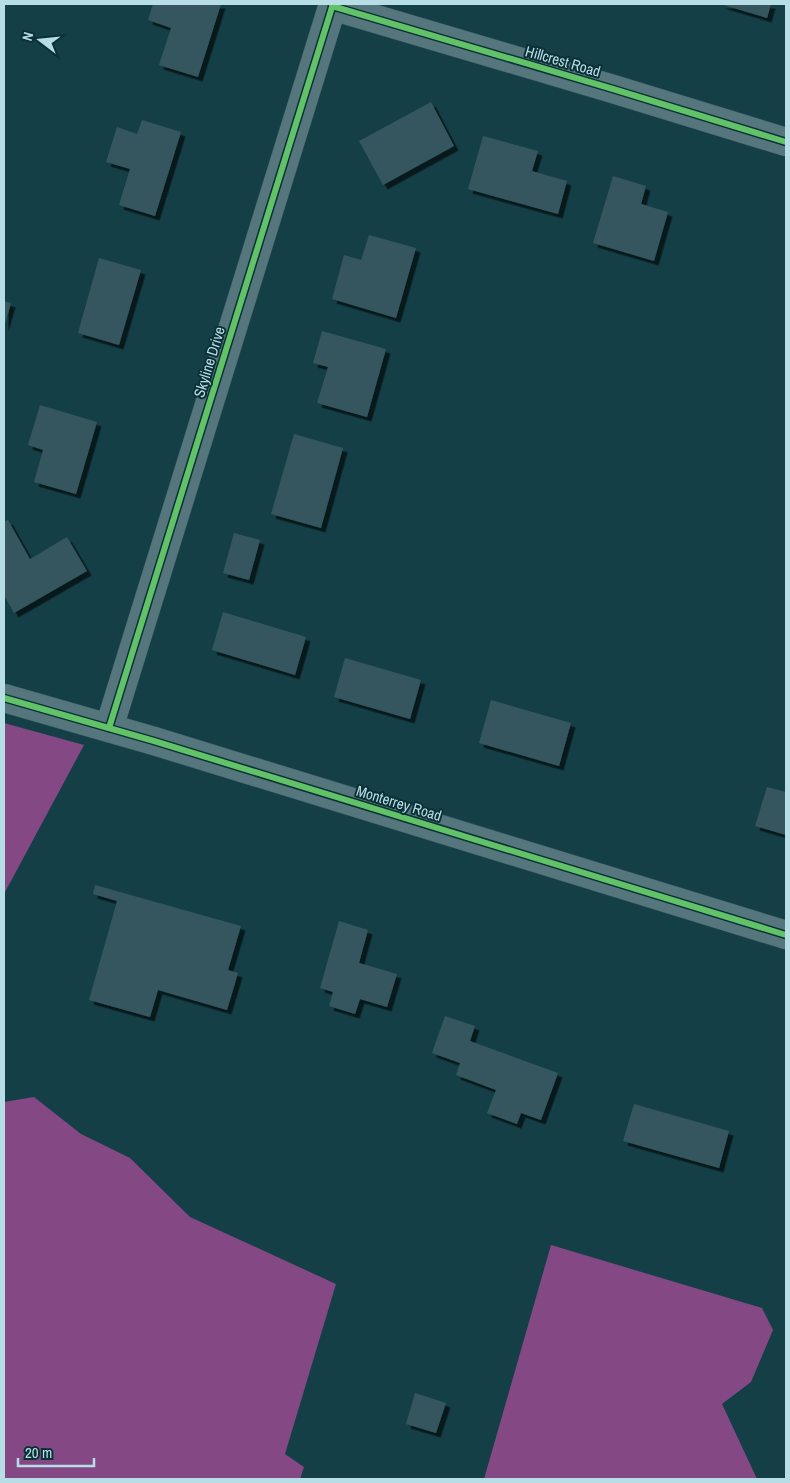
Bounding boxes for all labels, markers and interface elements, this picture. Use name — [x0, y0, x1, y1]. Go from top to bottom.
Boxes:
north arrow — [15, 15, 65, 65]
text: N — [18, 30, 37, 43]
street label: Hillcrest Road — [523, 40, 603, 82]
street label: Skyline Drive — [188, 324, 230, 400]
street label: Monterrey Road — [354, 780, 444, 826]
scale bar — [18, 1436, 94, 1468]
text: 20 m — [25, 1442, 52, 1463]

